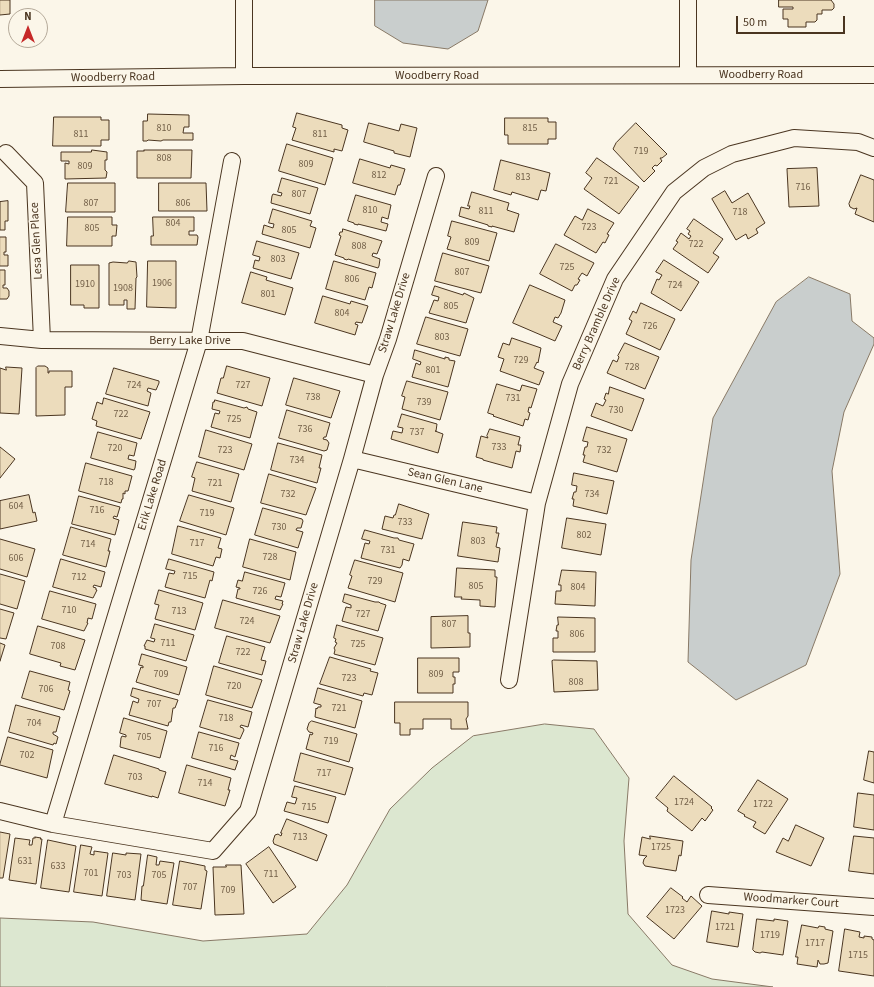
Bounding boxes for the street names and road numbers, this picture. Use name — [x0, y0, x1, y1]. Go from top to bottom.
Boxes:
street label: Woodberry Road — [719, 68, 803, 82]
street label: Woodberry Road — [395, 69, 479, 83]
street label: Woodberry Road — [71, 70, 155, 86]
street label: Lesa Glen Place — [28, 202, 46, 280]
street label: Straw Lake Drive — [376, 271, 414, 355]
street label: Berry Bramble Drive — [570, 275, 624, 373]
street label: Berry Lake Drive — [149, 334, 231, 348]
street label: Erik Lake Road — [135, 458, 171, 532]
street label: Sean Glen Lane — [406, 465, 484, 497]
street label: Straw Lake Drive — [286, 581, 322, 665]
street label: Woodmarker Court — [743, 890, 839, 912]

